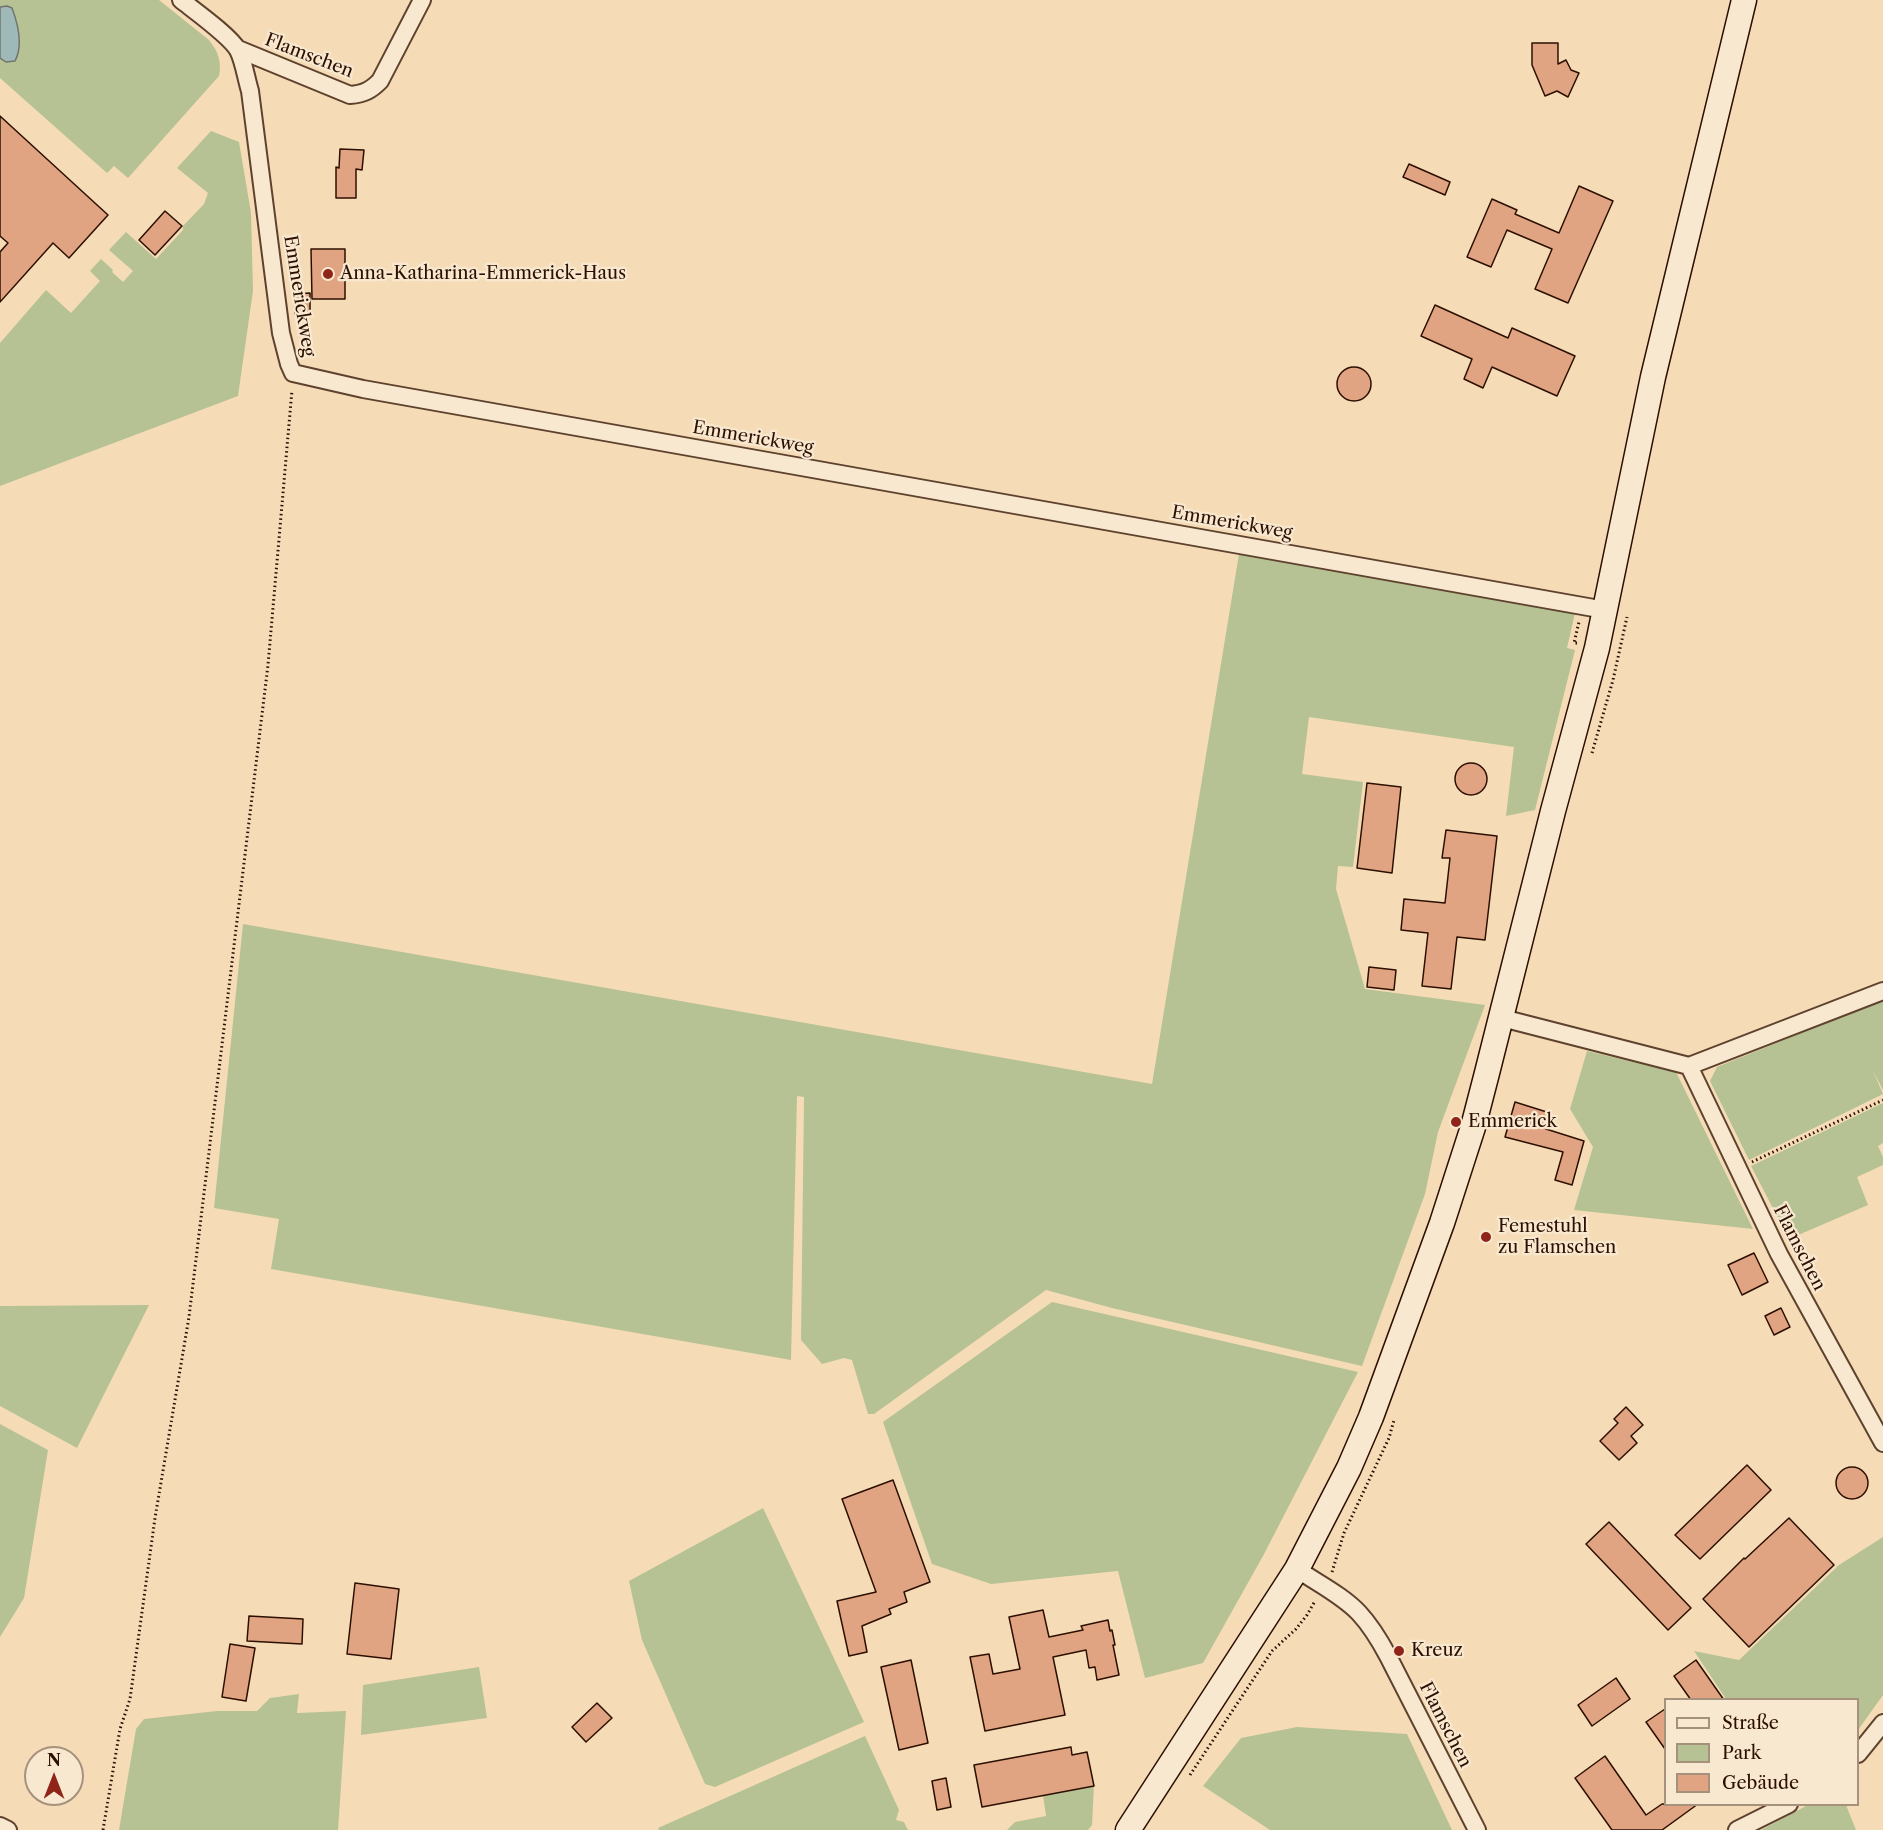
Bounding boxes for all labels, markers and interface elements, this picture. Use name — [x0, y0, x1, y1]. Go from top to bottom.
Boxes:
street label: Flamschen — [262, 29, 356, 83]
street label: Emmerickweg — [279, 234, 319, 358]
place label: Anna-Katharina-Emmerick-Haus — [340, 263, 626, 285]
marker: Anna-Katharina-Emmerick-Haus — [321, 267, 335, 281]
street label: Emmerickweg — [691, 417, 815, 459]
street label: Emmerickweg — [1170, 502, 1294, 544]
place label: Emmerick — [1468, 1111, 1557, 1133]
marker: Emmerick — [1449, 1115, 1463, 1129]
street label: Flamschen — [1768, 1202, 1830, 1294]
place label: Femestuhl zu Flamschen — [1498, 1216, 1616, 1258]
marker: Femestuhl zu Flamschen — [1479, 1230, 1493, 1244]
place label: Kreuz — [1411, 1640, 1463, 1662]
marker: Kreuz — [1392, 1644, 1406, 1658]
street label: Flamschen — [1414, 1679, 1476, 1771]
legend — [1664, 1698, 1859, 1806]
text: Straße — [1722, 1712, 1779, 1734]
text: Park — [1722, 1742, 1761, 1764]
north arrow — [24, 1746, 84, 1806]
text: N — [47, 1750, 61, 1770]
text: Gebäude — [1722, 1772, 1799, 1794]

